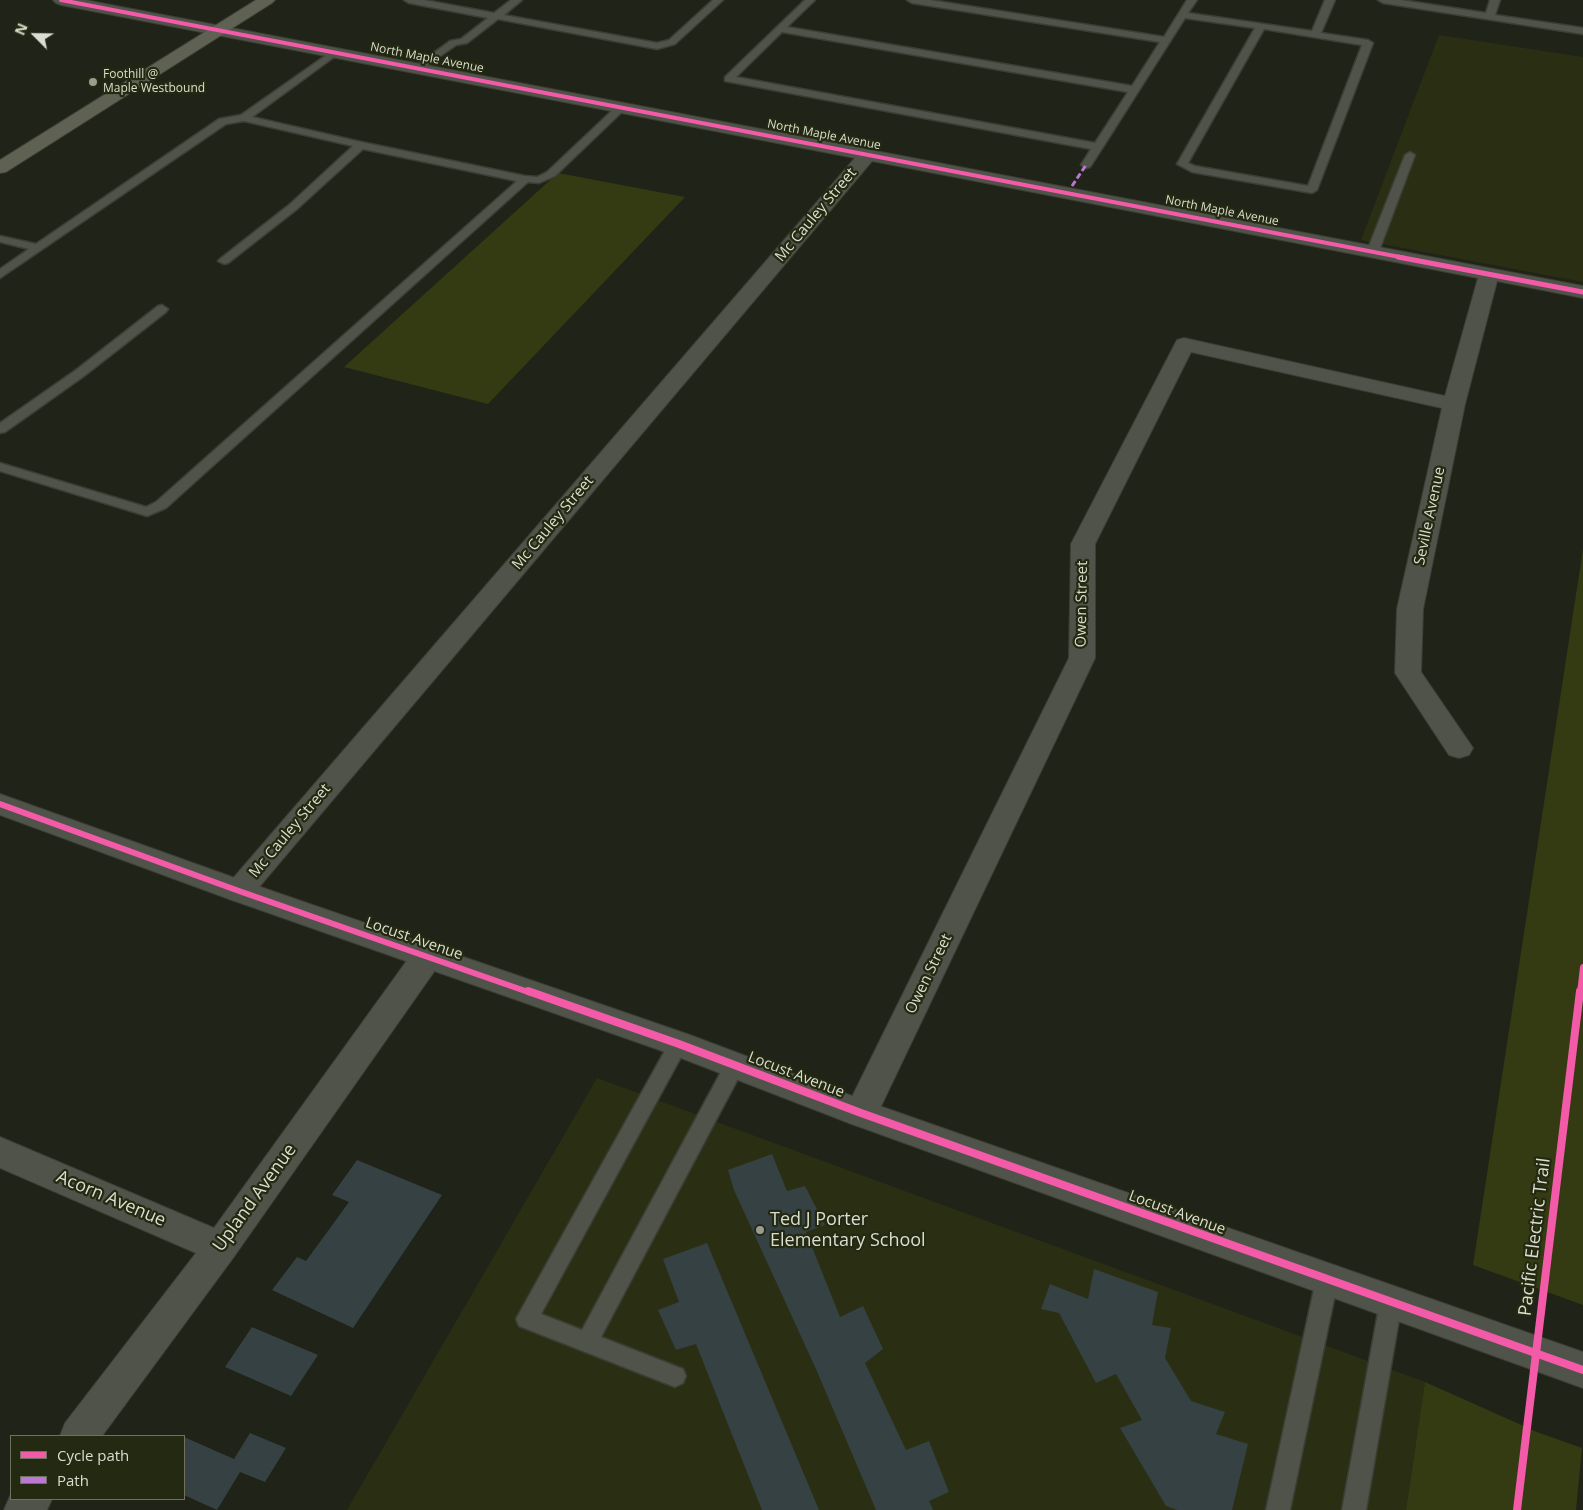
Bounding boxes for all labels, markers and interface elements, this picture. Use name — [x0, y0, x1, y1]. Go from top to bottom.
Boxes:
north arrow — [10, 10, 60, 60]
text: N — [10, 20, 32, 38]
street label: North Maple Avenue — [369, 40, 485, 76]
place label: Foothill @ Maple Westbound — [103, 68, 205, 96]
marker: Foothill @ Maple Westbound — [87, 76, 99, 88]
street label: North Maple Avenue — [766, 117, 882, 153]
street label: Mc Cauley Street — [771, 164, 861, 266]
street label: North Maple Avenue — [1164, 193, 1280, 229]
street label: Seville Avenue — [1411, 465, 1449, 567]
street label: Mc Cauley Street — [508, 472, 598, 574]
street label: Owen Street — [1072, 560, 1092, 648]
street label: Mc Cauley Street — [245, 780, 335, 882]
street label: Locust Avenue — [363, 914, 465, 964]
street label: Owen Street — [902, 931, 956, 1017]
street label: Locust Avenue — [745, 1048, 847, 1102]
street label: Upland Avenue — [209, 1140, 301, 1256]
street label: Pacific Electric Trail — [1515, 1157, 1555, 1317]
street label: Acorn Avenue — [53, 1166, 169, 1232]
street label: Locust Avenue — [1126, 1187, 1228, 1239]
place label: Ted J Porter Elementary School — [770, 1209, 926, 1252]
marker: Ted J Porter Elementary School — [754, 1224, 766, 1236]
legend — [10, 1435, 185, 1500]
text: Cycle path — [57, 1445, 129, 1465]
text: Path — [57, 1470, 89, 1490]

